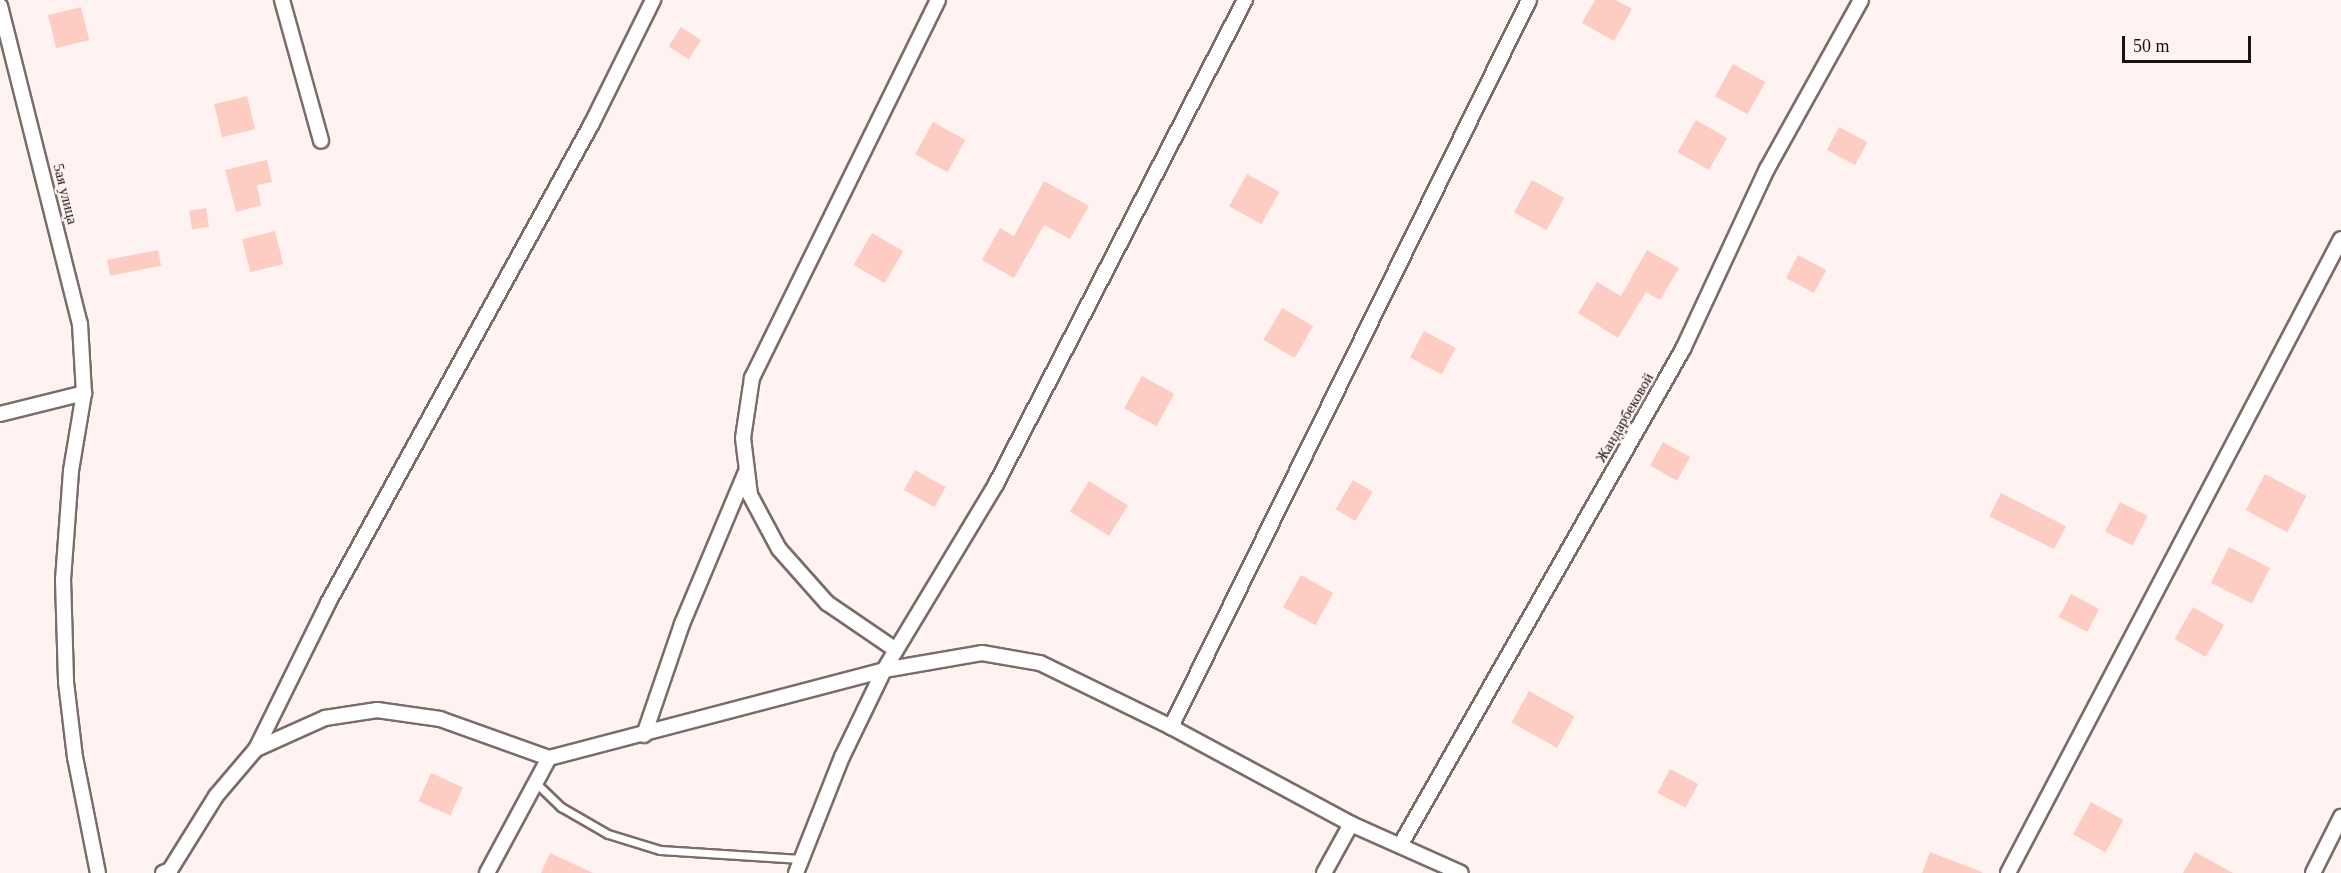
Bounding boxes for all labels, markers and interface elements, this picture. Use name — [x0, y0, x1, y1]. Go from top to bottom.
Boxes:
scale bar — [2125, 24, 2254, 62]
text: 50 m — [2133, 36, 2170, 56]
street label: 5ая улица — [49, 162, 81, 226]
street label: Жандарбековой — [1592, 370, 1658, 466]

